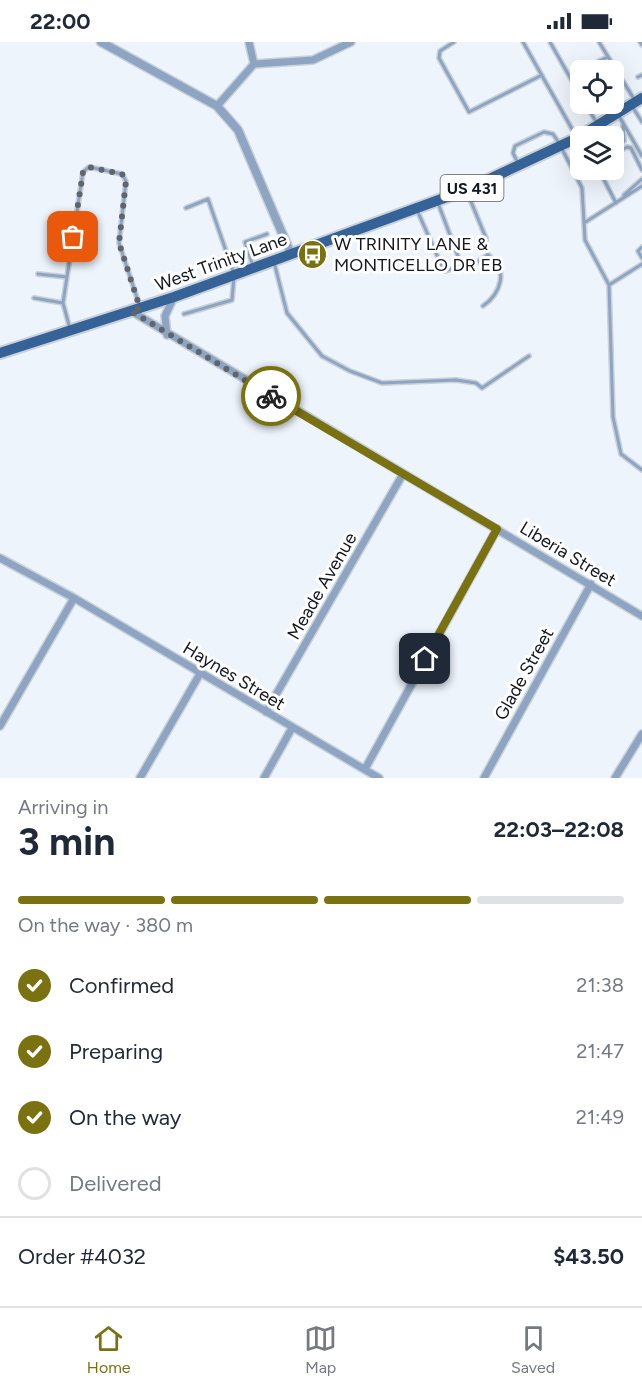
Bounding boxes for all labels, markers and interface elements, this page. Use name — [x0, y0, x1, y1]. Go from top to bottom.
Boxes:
text: 22:00 — [30, 8, 91, 35]
map controls — [570, 60, 624, 180]
button: locate — [570, 60, 624, 114]
button: layers — [570, 126, 624, 180]
road number: US 431 — [440, 175, 504, 201]
pin — [47, 211, 98, 262]
icon: bag — [56, 220, 89, 253]
street label: West Trinity Lane — [152, 228, 290, 296]
place label: W TRINITY LANE & MONTICELLO DR EB — [334, 233, 502, 276]
bus stop icon: W TRINITY LANE & MONTICELLO DR EB — [297, 238, 329, 270]
courier — [241, 366, 301, 426]
icon: bike — [255, 380, 288, 413]
street label: Liberia Street — [516, 517, 620, 591]
street label: Meade Avenue — [282, 528, 362, 643]
street label: Glade Street — [490, 624, 558, 724]
pin — [399, 633, 450, 684]
street label: Haynes Street — [179, 637, 289, 715]
icon: home — [408, 642, 441, 675]
text: Arriving in — [18, 795, 108, 819]
text: 22:03–22:08 — [493, 816, 624, 843]
text: 3 min — [18, 818, 115, 865]
text: On the way · 380 m — [18, 913, 193, 937]
icon: check — [18, 969, 51, 1002]
text: Confirmed — [69, 972, 174, 999]
text: 21:38 — [576, 973, 624, 997]
icon: check — [18, 1035, 51, 1068]
text: Preparing — [69, 1038, 163, 1065]
text: 21:47 — [576, 1039, 624, 1063]
icon: check — [18, 1101, 51, 1134]
text: On the way — [69, 1104, 181, 1131]
text: 21:49 — [576, 1105, 624, 1129]
text: Delivered — [69, 1170, 162, 1197]
text: Order #4032 — [18, 1243, 146, 1270]
text: $43.50 — [553, 1243, 624, 1270]
tab: Home — [87, 1322, 131, 1377]
tab: Map — [304, 1322, 337, 1377]
tab: Saved — [511, 1322, 555, 1377]

